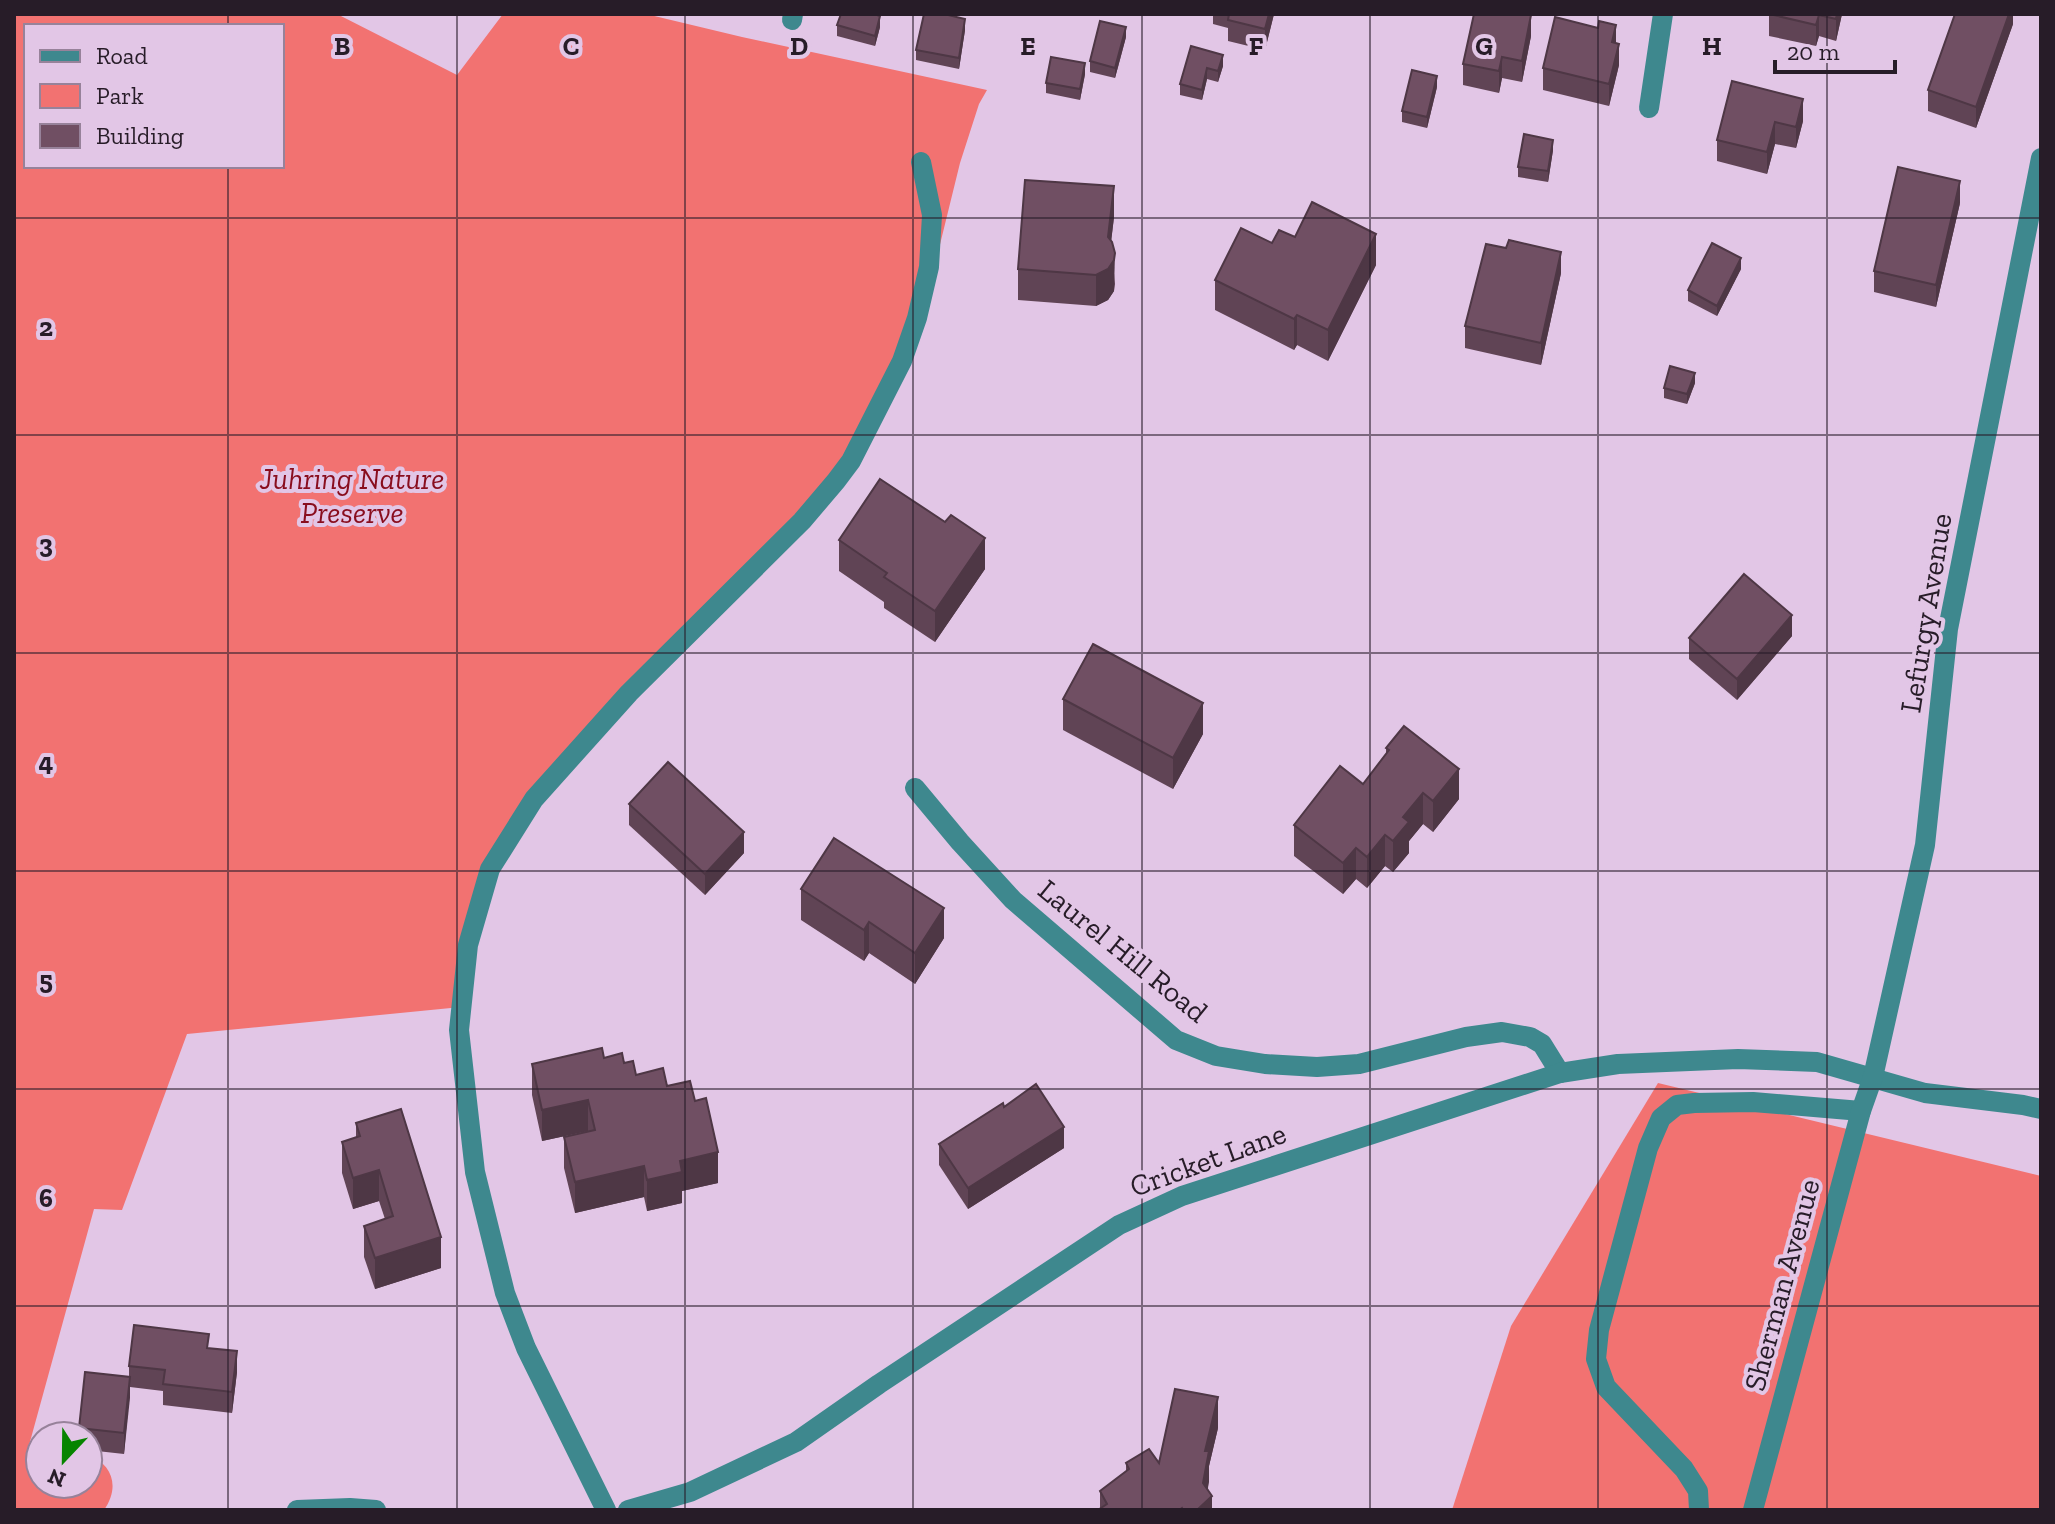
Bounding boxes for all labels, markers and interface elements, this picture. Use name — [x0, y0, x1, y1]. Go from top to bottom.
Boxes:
legend — [24, 24, 284, 168]
scale bar — [1775, 24, 1895, 74]
text: B — [334, 30, 350, 62]
text: C — [563, 30, 579, 62]
text: D — [790, 30, 808, 62]
text: E — [1020, 30, 1036, 62]
text: F — [1249, 30, 1264, 62]
text: G — [1475, 30, 1493, 62]
text: H — [1702, 30, 1722, 62]
text: 20 m — [1787, 37, 1840, 66]
text: Road — [96, 41, 148, 70]
text: Park — [96, 81, 144, 110]
text: Building — [96, 121, 184, 150]
text: 2 — [39, 311, 53, 343]
park label: Juhring Nature Preserve — [259, 461, 444, 531]
street label: Lefurgy Avenue — [1892, 511, 1960, 715]
text: 3 — [39, 528, 53, 560]
text: 4 — [39, 746, 54, 778]
street label: Laurel Hill Road — [1031, 872, 1215, 1031]
text: 5 — [39, 964, 53, 996]
street label: Cricket Lane — [1125, 1115, 1291, 1205]
street label: Sherman Avenue — [1736, 1175, 1828, 1395]
text: 6 — [39, 1182, 53, 1214]
north arrow — [24, 1420, 104, 1500]
text: N — [44, 1462, 70, 1494]

